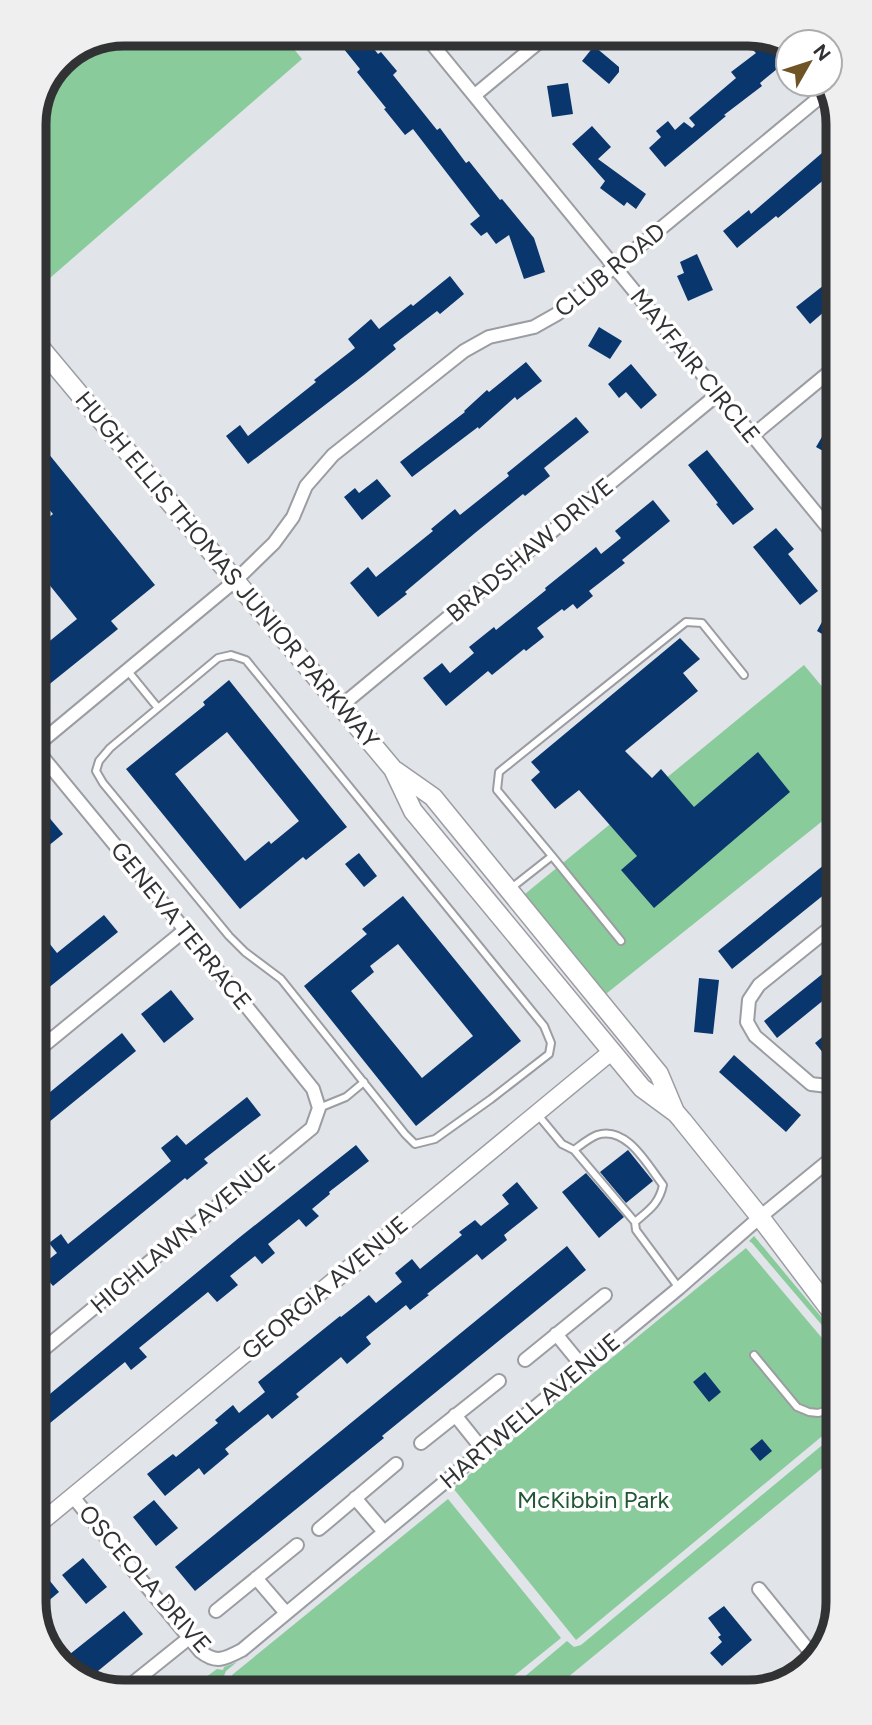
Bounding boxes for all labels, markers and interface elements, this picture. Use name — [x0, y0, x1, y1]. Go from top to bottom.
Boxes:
north arrow — [774, 28, 844, 98]
text: N — [808, 40, 835, 66]
street label: CLUB ROAD — [549, 216, 671, 323]
street label: MAYFAIR CIRCLE — [624, 283, 767, 449]
street label: HUGH ELLIS THOMAS JUNIOR PARKWAY — [69, 385, 386, 754]
street label: BRADSHAW DRIVE — [440, 471, 619, 628]
street label: GENEVA TERRACE — [105, 836, 258, 1016]
street label: HIGHLAWN AVENUE — [84, 1148, 281, 1319]
street label: GEORGIA AVENUE — [236, 1210, 414, 1366]
street label: HARTWELL AVENUE — [434, 1327, 626, 1494]
park label: McKibbin Park — [517, 1485, 669, 1514]
street label: OSCEOLA DRIVE — [73, 1499, 218, 1659]

